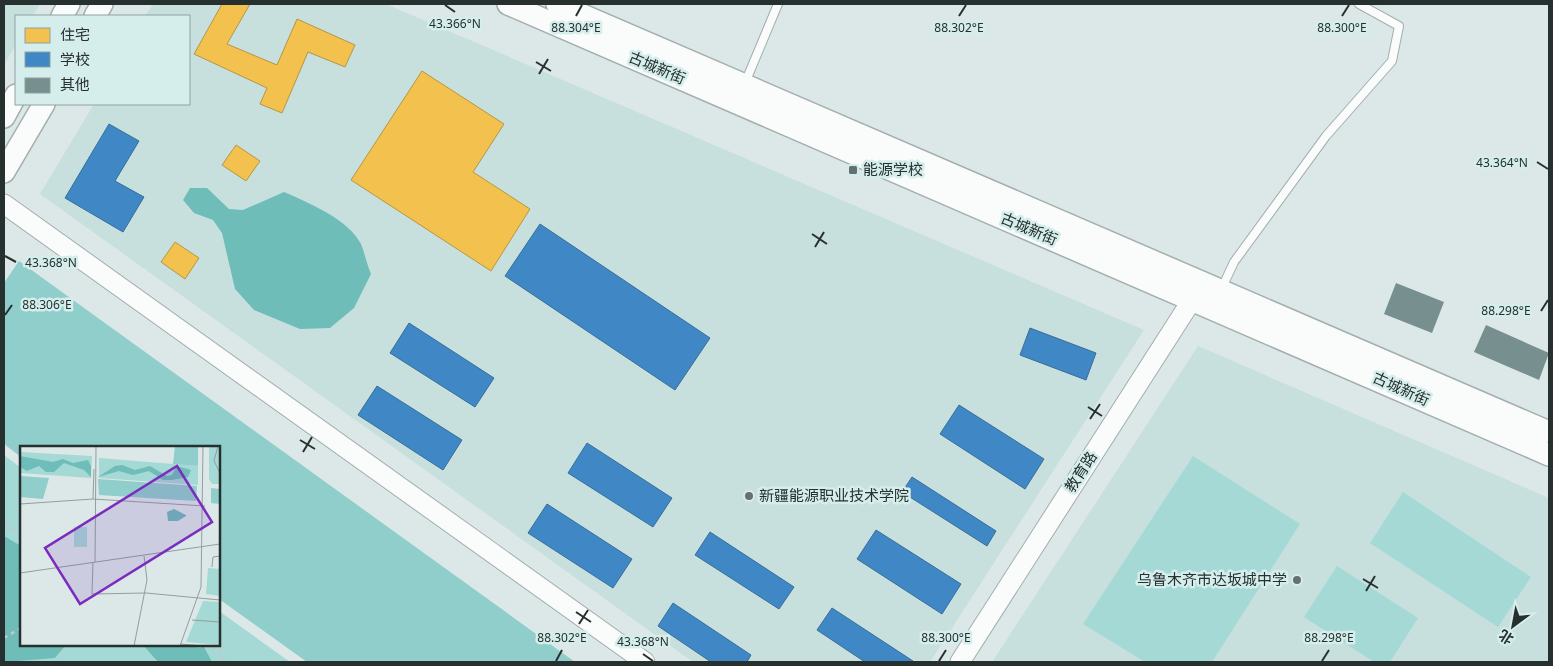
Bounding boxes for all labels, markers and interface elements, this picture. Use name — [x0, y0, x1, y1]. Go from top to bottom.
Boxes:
legend — [15, 15, 190, 105]
text: 43.366°N — [429, 15, 481, 32]
text: 88.304°E — [551, 19, 601, 36]
text: 88.302°E — [934, 19, 984, 36]
text: 88.300°E — [1317, 19, 1367, 36]
text: 住宅 — [60, 24, 90, 44]
street label: 古城新街 — [626, 46, 689, 88]
text: 学校 — [60, 49, 90, 69]
text: 其他 — [60, 74, 90, 94]
text: 43.364°N — [1476, 154, 1528, 171]
place label: 能源学校 — [863, 159, 923, 179]
marker: 能源学校 — [847, 164, 859, 176]
street label: 古城新街 — [998, 207, 1061, 249]
text: 43.368°N — [25, 254, 77, 271]
text: 88.306°E — [22, 296, 72, 313]
text: 88.298°E — [1481, 302, 1531, 319]
street label: 古城新街 — [1370, 367, 1433, 409]
inset map — [20, 446, 220, 646]
street label: 教育路 — [1060, 447, 1101, 496]
place label: 新疆能源职业技术学院 — [759, 485, 909, 505]
marker: 新疆能源职业技术学院 — [743, 490, 755, 502]
place label: 乌鲁木齐市达坂城中学 — [1137, 569, 1287, 589]
marker: 乌鲁木齐市达坂城中学 — [1291, 574, 1303, 586]
north arrow — [1488, 601, 1538, 651]
text: 北 — [1495, 626, 1517, 649]
text: 88.302°E — [537, 629, 587, 646]
text: 88.300°E — [921, 629, 971, 646]
text: 88.298°E — [1304, 629, 1354, 646]
text: 43.368°N — [617, 633, 669, 650]

